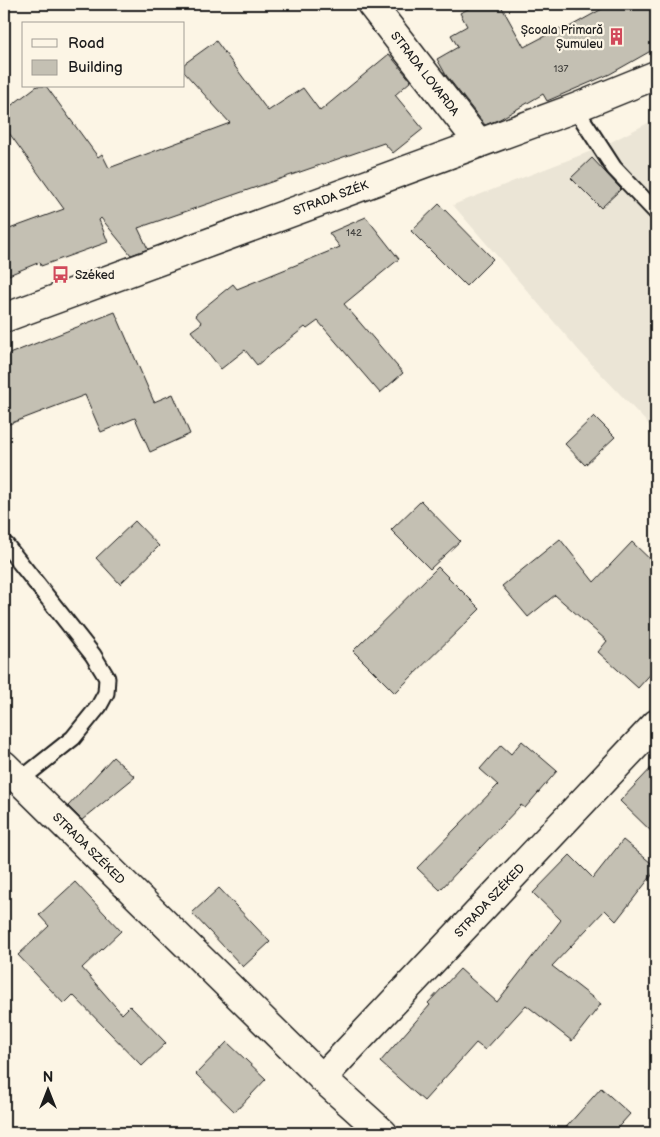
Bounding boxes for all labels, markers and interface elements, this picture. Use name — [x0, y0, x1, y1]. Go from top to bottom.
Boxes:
legend — [22, 22, 185, 88]
place label: Școala Primară Șumuleu — [521, 23, 603, 52]
building icon: Școala Primară Șumuleu — [607, 27, 627, 47]
street label: STRADA LOVARDA — [388, 28, 463, 119]
text: Road — [68, 34, 104, 53]
text: Building — [68, 58, 123, 77]
house number: 137 — [554, 63, 569, 75]
street label: STRADA SZÉK — [291, 177, 370, 219]
house number: 142 — [346, 227, 362, 239]
bus stop icon: Széked — [51, 265, 71, 285]
place label: Széked — [75, 268, 115, 283]
street label: STRADA SZÉKED — [49, 810, 128, 888]
street label: STRADA SZÉKED — [451, 860, 528, 940]
north arrow — [22, 1064, 72, 1114]
text: N — [43, 1069, 53, 1086]

